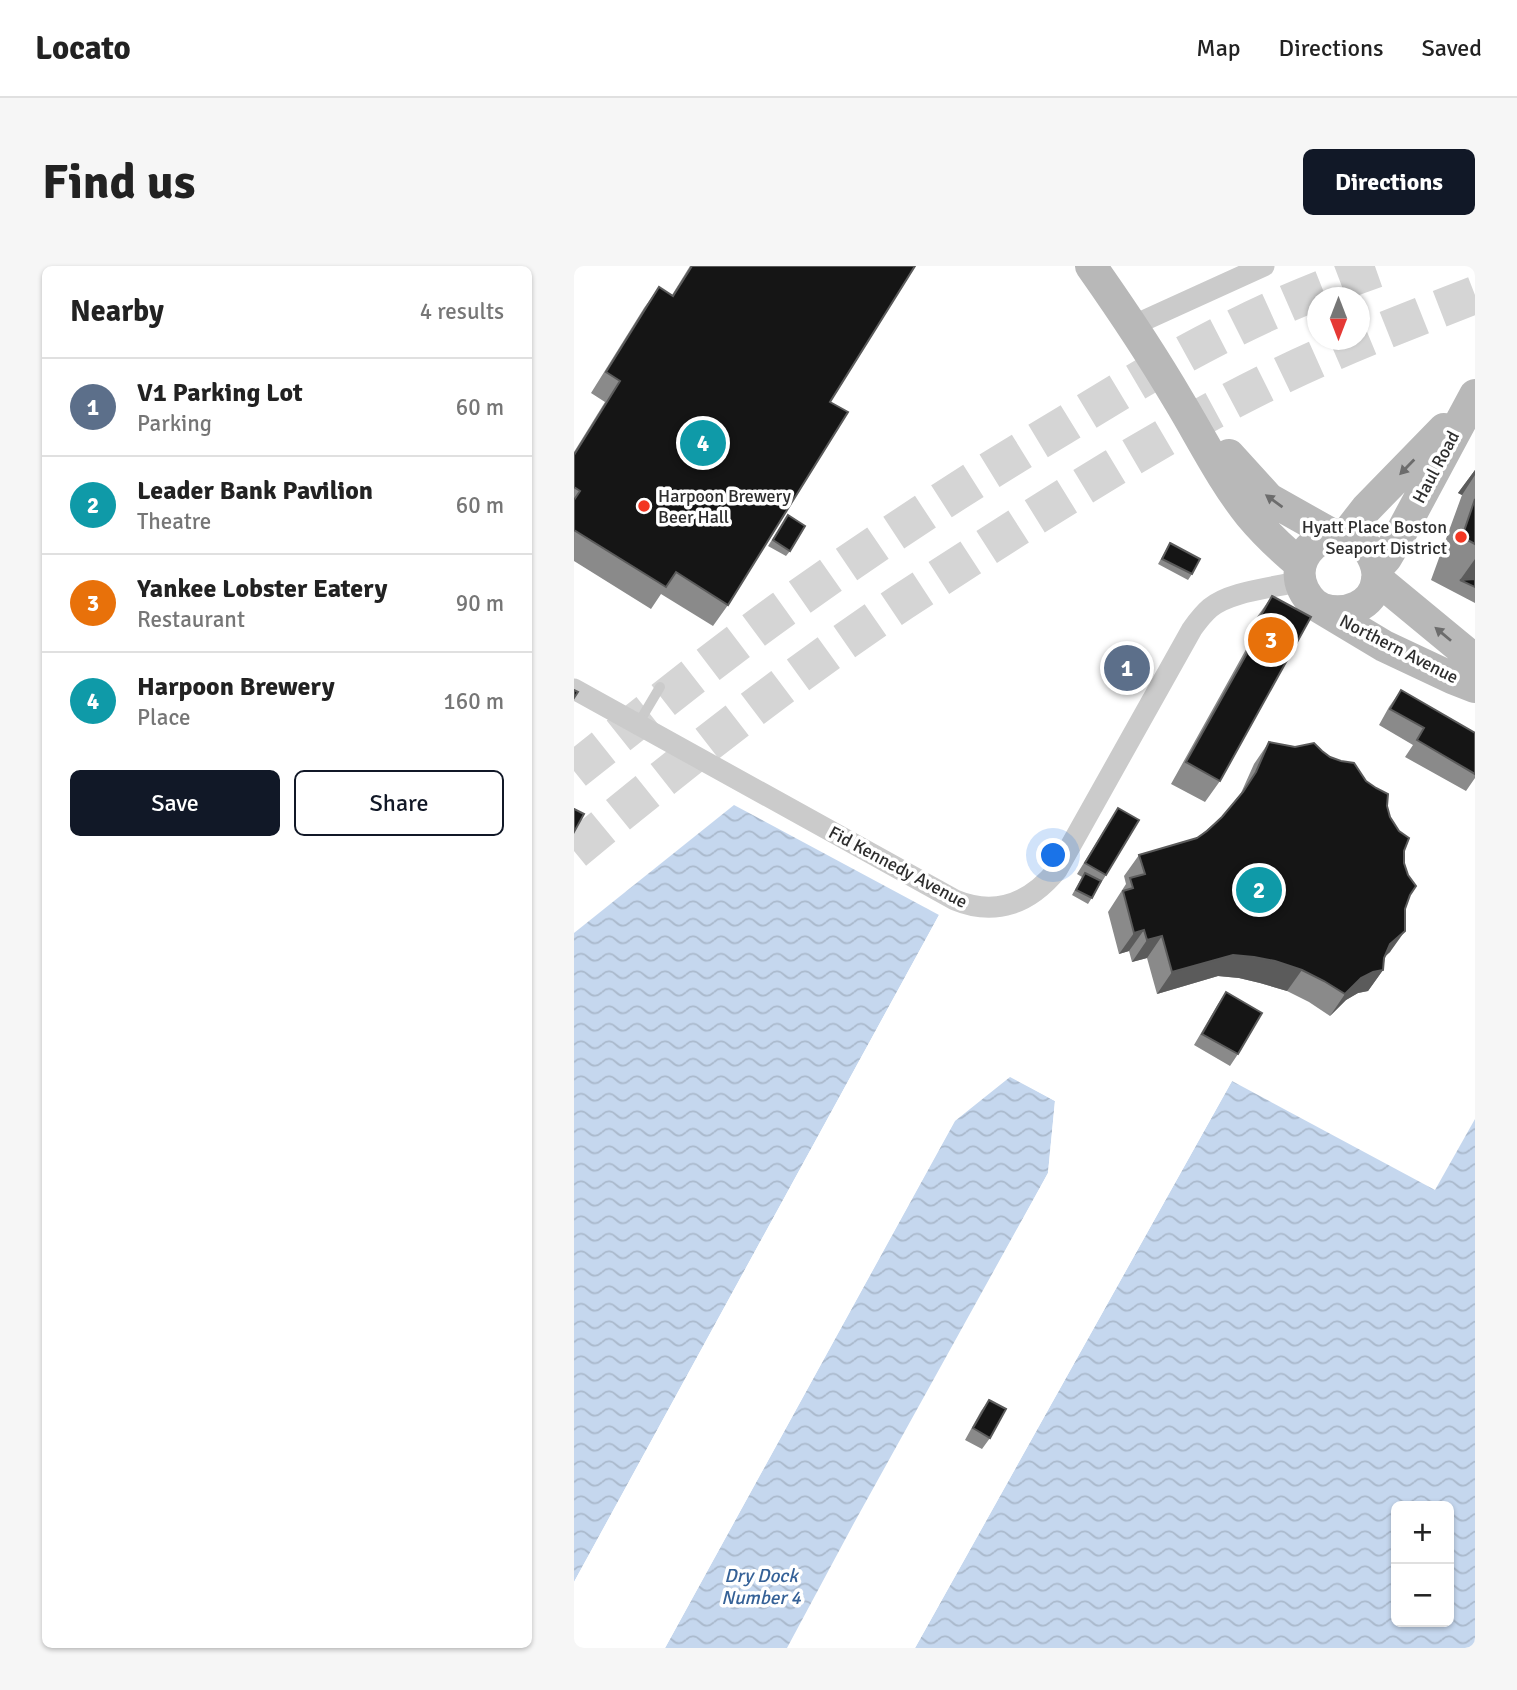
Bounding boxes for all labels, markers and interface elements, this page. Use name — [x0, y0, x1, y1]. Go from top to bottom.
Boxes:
text: Locato — [35, 28, 131, 69]
text: Map — [1196, 33, 1241, 63]
text: Directions — [1279, 33, 1384, 63]
text: Saved — [1422, 33, 1482, 63]
button: Directions — [1303, 149, 1475, 215]
text: Find us — [42, 152, 195, 212]
north arrow — [1307, 287, 1370, 350]
text: Nearby — [70, 293, 164, 330]
text: 4 results — [420, 297, 504, 326]
text: V1 Parking Lot — [137, 377, 303, 409]
text: 1 — [87, 393, 99, 422]
text: 60 m — [456, 393, 504, 422]
text: Parking — [137, 409, 212, 438]
pin: 4 — [680, 417, 726, 469]
street label: Haul Road — [1408, 427, 1464, 507]
one-way arrow — [1399, 459, 1416, 476]
text: Leader Bank Pavilion — [137, 475, 373, 507]
place label: Harpoon Brewery Beer Hall — [658, 485, 791, 528]
text: 2 — [87, 491, 99, 520]
text: 60 m — [456, 491, 504, 520]
one-way arrow — [1265, 494, 1283, 508]
marker: Harpoon Brewery Beer Hall — [636, 498, 652, 514]
text: Theatre — [137, 507, 211, 536]
place label: Hyatt Place Boston Seaport District — [1302, 516, 1447, 559]
marker: Hyatt Place Boston Seaport District — [1453, 529, 1469, 545]
text: Yankee Lobster Eatery — [137, 573, 387, 605]
text: 3 — [87, 589, 99, 618]
text: 90 m — [456, 589, 504, 618]
text: Restaurant — [137, 605, 245, 634]
street label: Northern Avenue — [1336, 610, 1462, 688]
pin: 3 — [1248, 614, 1294, 666]
one-way arrow — [1434, 626, 1452, 642]
pin: 1 — [1104, 642, 1150, 694]
text: Harpoon Brewery — [137, 671, 335, 703]
text: 4 — [87, 687, 99, 716]
text: 160 m — [443, 687, 504, 716]
text: Place — [137, 703, 191, 732]
button: Save — [70, 770, 280, 836]
button: Share — [294, 770, 504, 836]
street label: Fid Kennedy Avenue — [825, 821, 971, 913]
your location — [1036, 838, 1070, 872]
pin: 2 — [1236, 864, 1282, 916]
map controls — [1391, 1501, 1454, 1627]
button: + — [1391, 1501, 1454, 1564]
water label: Dry Dock Number 4 — [721, 1564, 801, 1610]
button: − — [1391, 1564, 1454, 1627]

